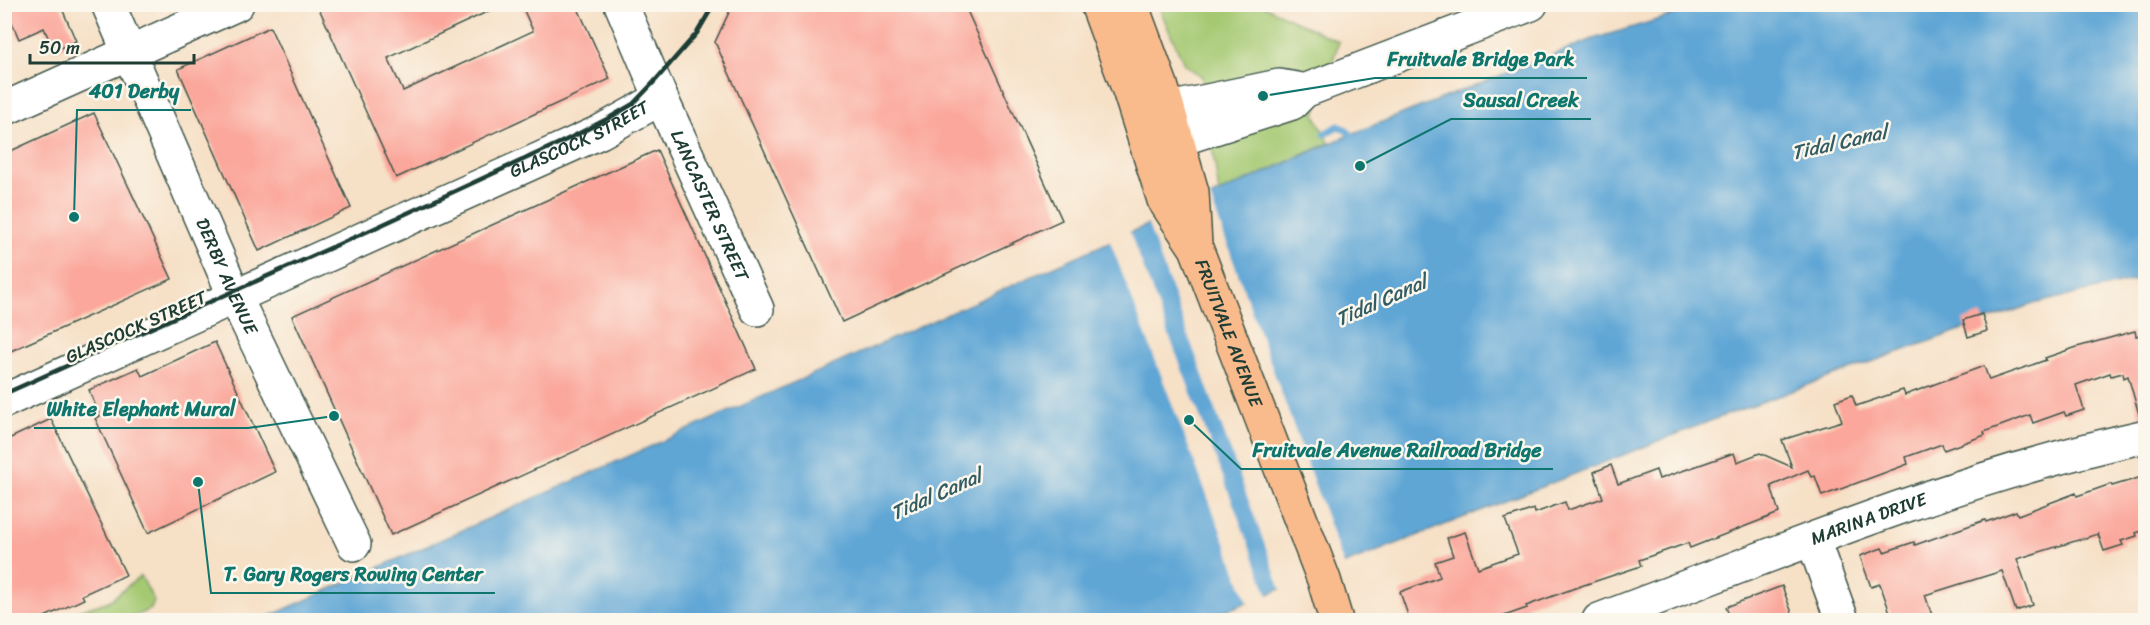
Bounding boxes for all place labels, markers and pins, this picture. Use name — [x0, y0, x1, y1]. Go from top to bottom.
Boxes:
callout: Fruitvale Bridge Park — [1375, 40, 1587, 78]
callout: 401 Derby — [77, 72, 191, 110]
callout: Sausal Creek — [1451, 81, 1591, 119]
callout: White Elephant Mural — [34, 390, 248, 428]
callout: Fruitvale Avenue Railroad Bridge — [1241, 431, 1553, 469]
callout: T. Gary Rogers Rowing Center — [211, 555, 495, 593]

